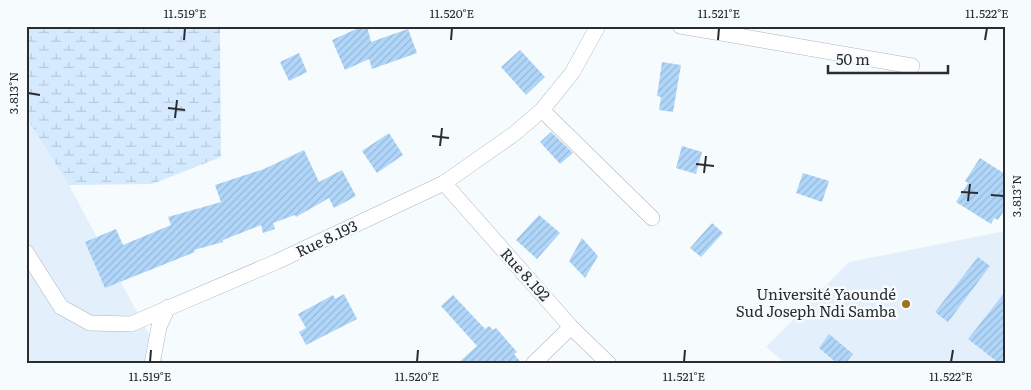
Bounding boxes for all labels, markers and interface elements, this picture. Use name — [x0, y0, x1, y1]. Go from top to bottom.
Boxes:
text: 11.519°E — [164, 4, 207, 22]
text: 11.520°E — [430, 4, 475, 22]
text: 11.521°E — [698, 4, 741, 22]
text: 11.522°E — [965, 4, 1009, 22]
scale bar — [828, 42, 948, 74]
text: 50 m — [836, 47, 870, 70]
text: 3.813°N — [4, 72, 22, 114]
text: 3.813°N — [1007, 175, 1025, 217]
street label: Rue 8.193 — [292, 213, 361, 262]
street label: Rue 8.192 — [496, 242, 557, 306]
place label: Université Yaoundé Sud Joseph Ndi Samba — [736, 282, 897, 322]
marker: Université Yaoundé Sud Joseph Ndi Samba — [900, 298, 912, 310]
text: 11.519°E — [129, 367, 172, 385]
text: 11.520°E — [395, 367, 440, 385]
text: 11.521°E — [663, 367, 706, 385]
text: 11.522°E — [929, 367, 973, 385]

